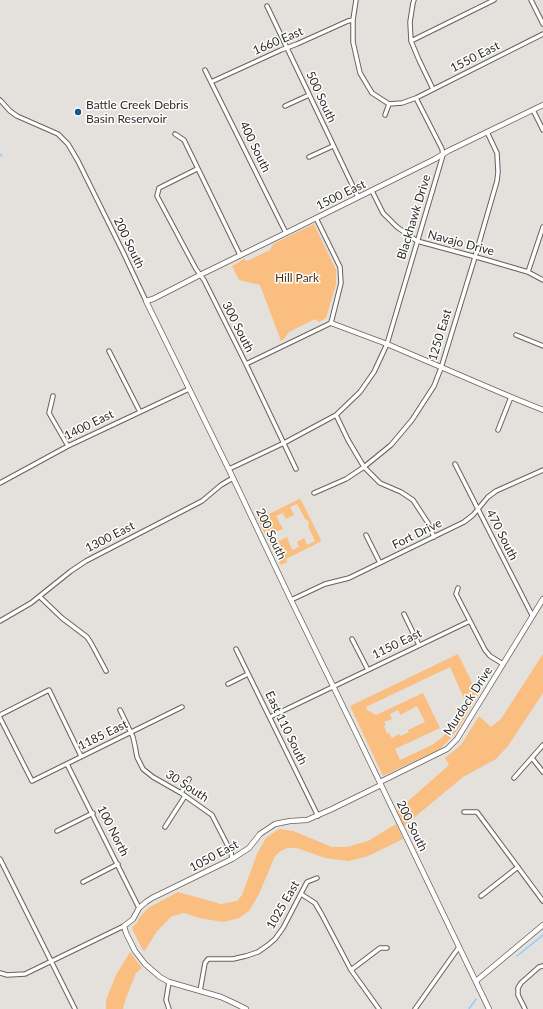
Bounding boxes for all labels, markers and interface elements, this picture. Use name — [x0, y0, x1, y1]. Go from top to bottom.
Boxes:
street label: 1660 East — [251, 24, 305, 58]
street label: 1550 East — [448, 39, 502, 75]
street label: 500 South — [303, 69, 339, 125]
place label: Battle Creek Debris Basin Reservoir — [86, 98, 188, 126]
marker: Battle Creek Debris Basin Reservoir — [73, 107, 83, 117]
street label: 400 South — [236, 119, 274, 175]
street label: Blackhawk Drive — [394, 173, 434, 261]
street label: 1500 East — [314, 177, 368, 213]
street label: 200 South — [110, 215, 148, 271]
street label: Navajo Drive — [426, 227, 496, 259]
park label: Hill Park — [275, 271, 319, 285]
street label: 300 South — [219, 299, 257, 355]
street label: 1250 East — [425, 307, 455, 363]
street label: 1400 East — [62, 407, 116, 443]
street label: 200 South — [253, 506, 289, 562]
street label: 470 South — [483, 507, 521, 563]
street label: Fort Drive — [390, 516, 444, 552]
street label: 1300 East — [83, 519, 137, 555]
street label: 1150 East — [370, 626, 424, 662]
street label: Murdock Drive — [440, 664, 496, 738]
street label: East 110 South — [262, 689, 310, 767]
street label: 1185 East — [76, 717, 130, 753]
street label: 30 South — [163, 767, 211, 805]
street label: 200 South — [393, 798, 431, 854]
street label: 100 North — [94, 803, 132, 859]
street label: 1050 East — [187, 837, 241, 875]
street label: 1025 East — [263, 878, 303, 932]

